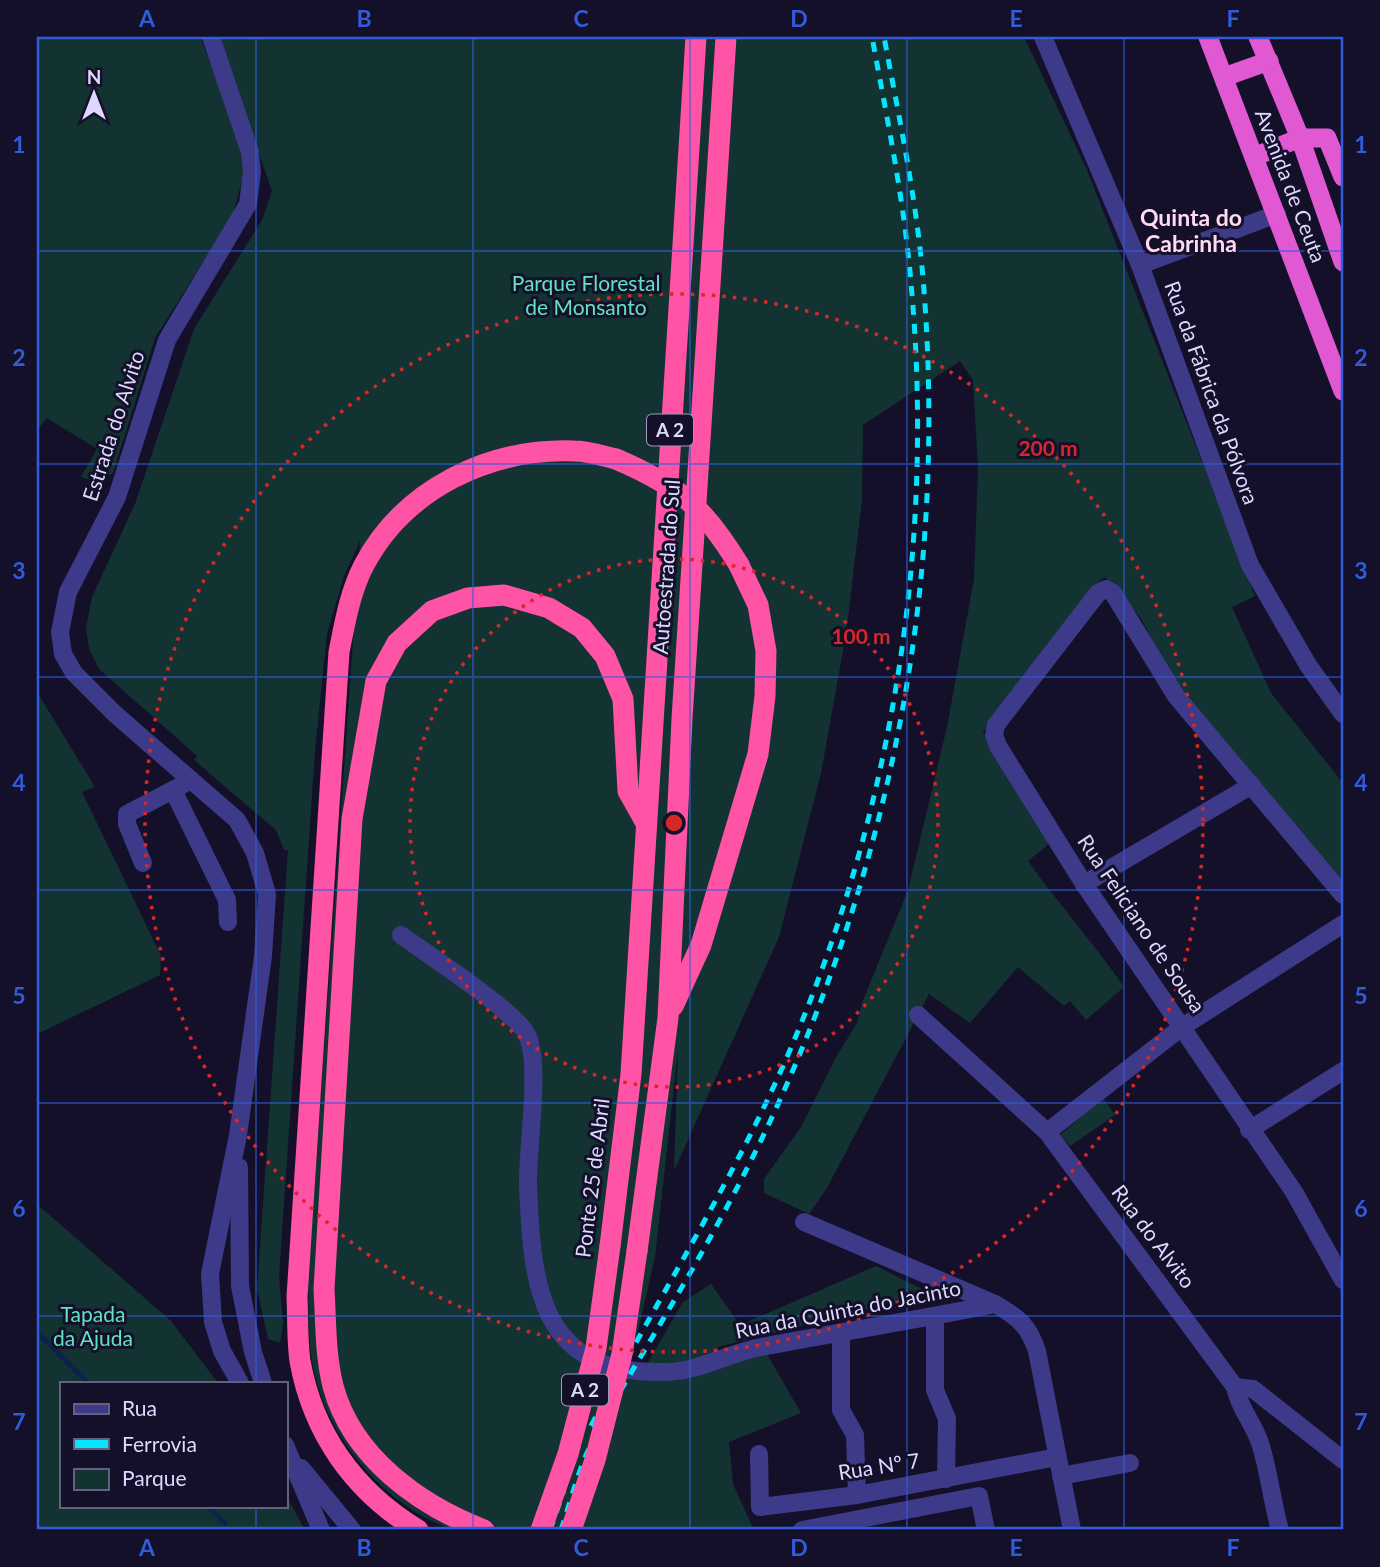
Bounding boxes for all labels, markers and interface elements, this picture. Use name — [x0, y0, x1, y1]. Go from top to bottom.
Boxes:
text: A — [138, 4, 156, 32]
text: B — [356, 4, 372, 32]
text: C — [573, 4, 589, 32]
text: D — [790, 4, 808, 32]
text: E — [1009, 4, 1023, 32]
text: F — [1226, 4, 1240, 32]
north arrow — [60, 60, 130, 130]
text: N — [87, 65, 101, 88]
street label: Avenida de Ceuta — [1251, 105, 1332, 266]
text: 1 — [12, 130, 26, 158]
text: 1 — [1354, 130, 1368, 158]
district label: Quinta do Cabrinha — [1140, 203, 1242, 257]
park label: Parque Florestal de Monsanto — [512, 270, 660, 319]
street label: Rua da Fábrica da Pólvora — [1160, 277, 1264, 508]
text: 2 — [12, 343, 26, 371]
text: 2 — [1354, 343, 1368, 371]
street label: Estrada do Alvito — [76, 347, 149, 504]
road number: A 2 — [647, 414, 693, 446]
text: 200 m — [1018, 435, 1078, 460]
street label: Autoestrada do Sul — [647, 479, 684, 655]
text: 3 — [12, 556, 26, 584]
text: 3 — [1354, 556, 1368, 584]
text: 100 m — [831, 623, 891, 648]
text: 4 — [12, 768, 26, 796]
text: 4 — [1354, 768, 1368, 796]
centre of rings — [662, 811, 686, 835]
street label: Rua Feliciano de Sousa — [1073, 829, 1211, 1017]
text: 5 — [12, 981, 26, 1009]
text: 5 — [1354, 981, 1368, 1009]
street label: Ponte 25 de Abril — [569, 1097, 614, 1259]
street label: Rua do Alvito — [1107, 1179, 1201, 1293]
text: 6 — [12, 1194, 26, 1222]
text: 6 — [1354, 1194, 1368, 1222]
street label: Rua da Quinta do Jacinto — [733, 1274, 963, 1343]
park label: Tapada da Ajuda — [53, 1301, 133, 1350]
road number: A 2 — [562, 1374, 608, 1406]
legend — [60, 1382, 287, 1508]
text: Rua — [122, 1395, 157, 1420]
text: 7 — [12, 1407, 26, 1435]
text: 7 — [1354, 1407, 1368, 1435]
text: Ferrovia — [122, 1431, 197, 1456]
street label: Rua Nº 7 — [836, 1447, 921, 1484]
text: Parque — [122, 1465, 187, 1490]
text: A — [138, 1533, 156, 1561]
text: B — [356, 1533, 372, 1561]
text: C — [573, 1533, 589, 1561]
text: D — [790, 1533, 808, 1561]
text: E — [1009, 1533, 1023, 1561]
text: F — [1226, 1533, 1240, 1561]

